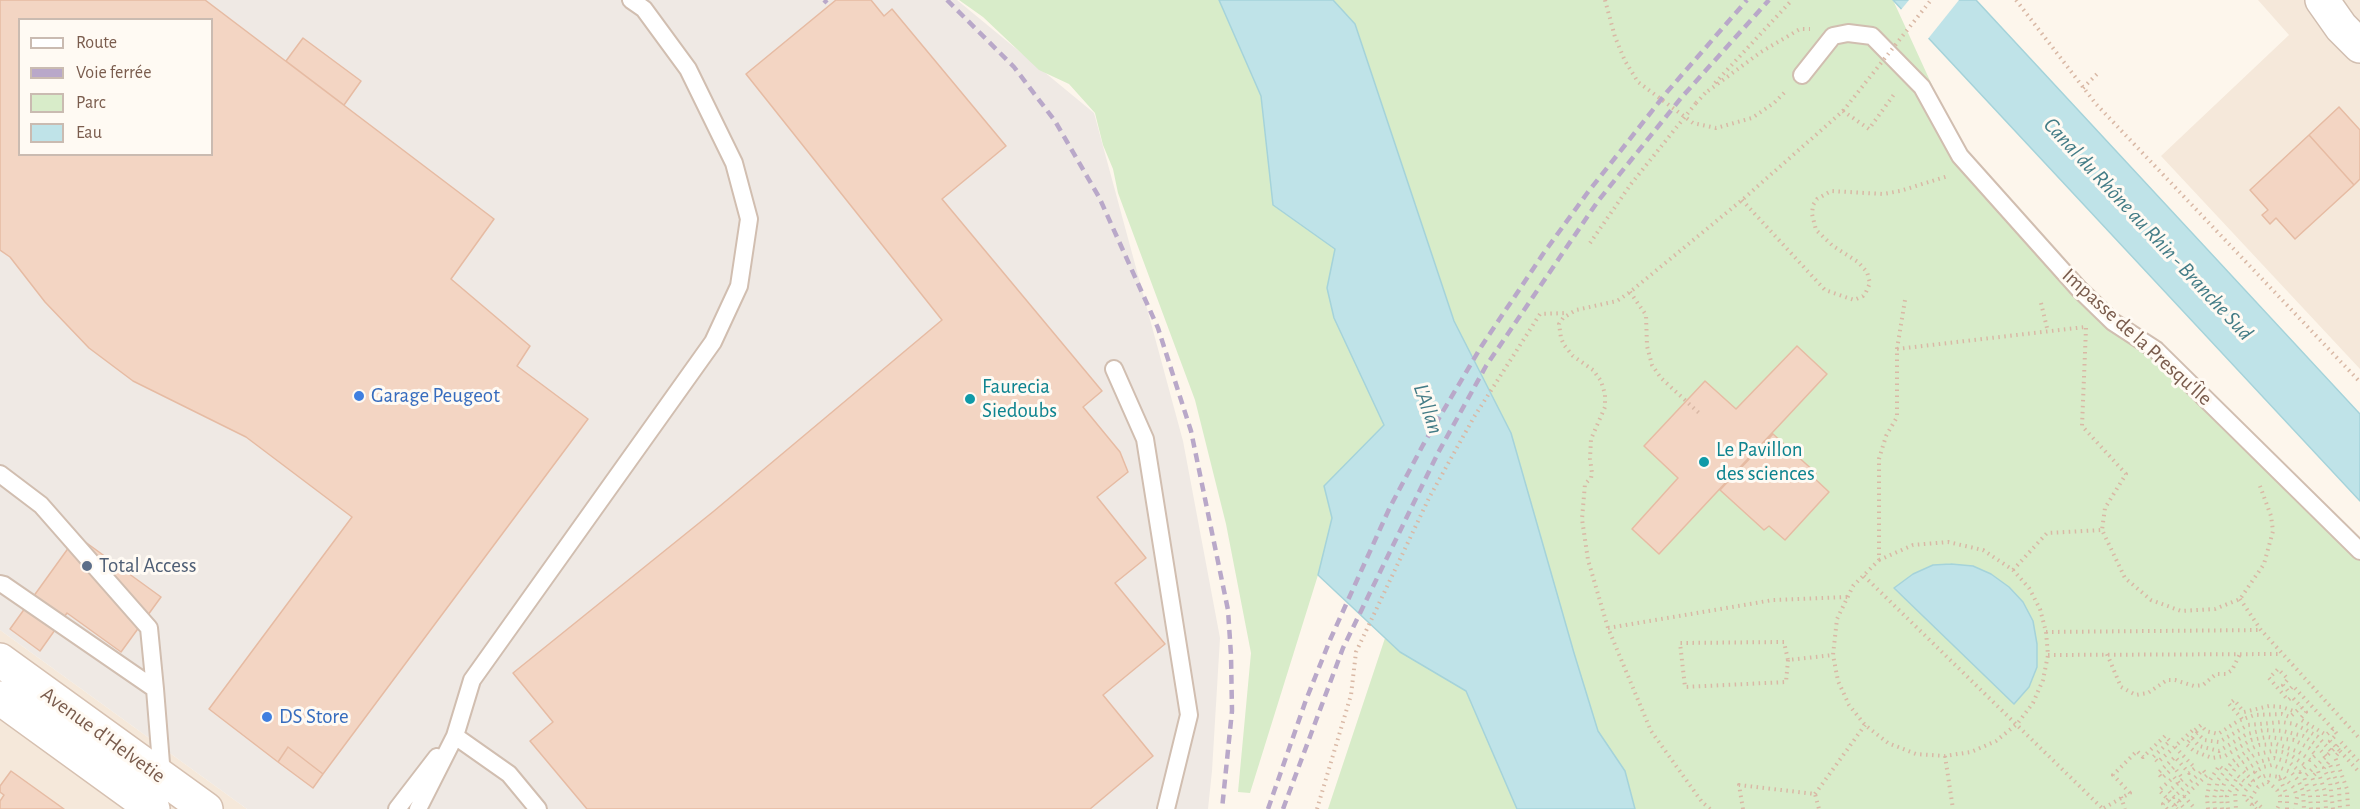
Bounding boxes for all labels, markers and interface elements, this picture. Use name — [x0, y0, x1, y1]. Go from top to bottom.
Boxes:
legend — [18, 18, 213, 156]
text: Route — [76, 34, 117, 52]
text: Voie ferrée — [76, 64, 151, 82]
text: Parc — [76, 94, 106, 112]
water label: Canal du Rhône au Rhin - Branche Sud — [2038, 112, 2258, 346]
text: Eau — [76, 124, 102, 142]
street label: Impasse de la Presqu'Île — [2057, 263, 2217, 411]
place label: Faurecia Siedoubs — [982, 374, 1057, 424]
water label: L'Allan — [1407, 380, 1449, 438]
place label: Garage Peugeot — [371, 383, 500, 409]
marker: Garage Peugeot — [352, 389, 366, 403]
marker: Faurecia Siedoubs — [963, 392, 977, 406]
place label: Le Pavillon des sciences — [1716, 437, 1815, 487]
marker: Le Pavillon des sciences — [1697, 455, 1711, 469]
place label: Total Access — [99, 553, 196, 579]
marker: Total Access — [80, 559, 94, 573]
street label: Avenue d'Helvetie — [36, 681, 170, 789]
place label: DS Store — [279, 704, 349, 730]
marker: DS Store — [260, 710, 274, 724]

